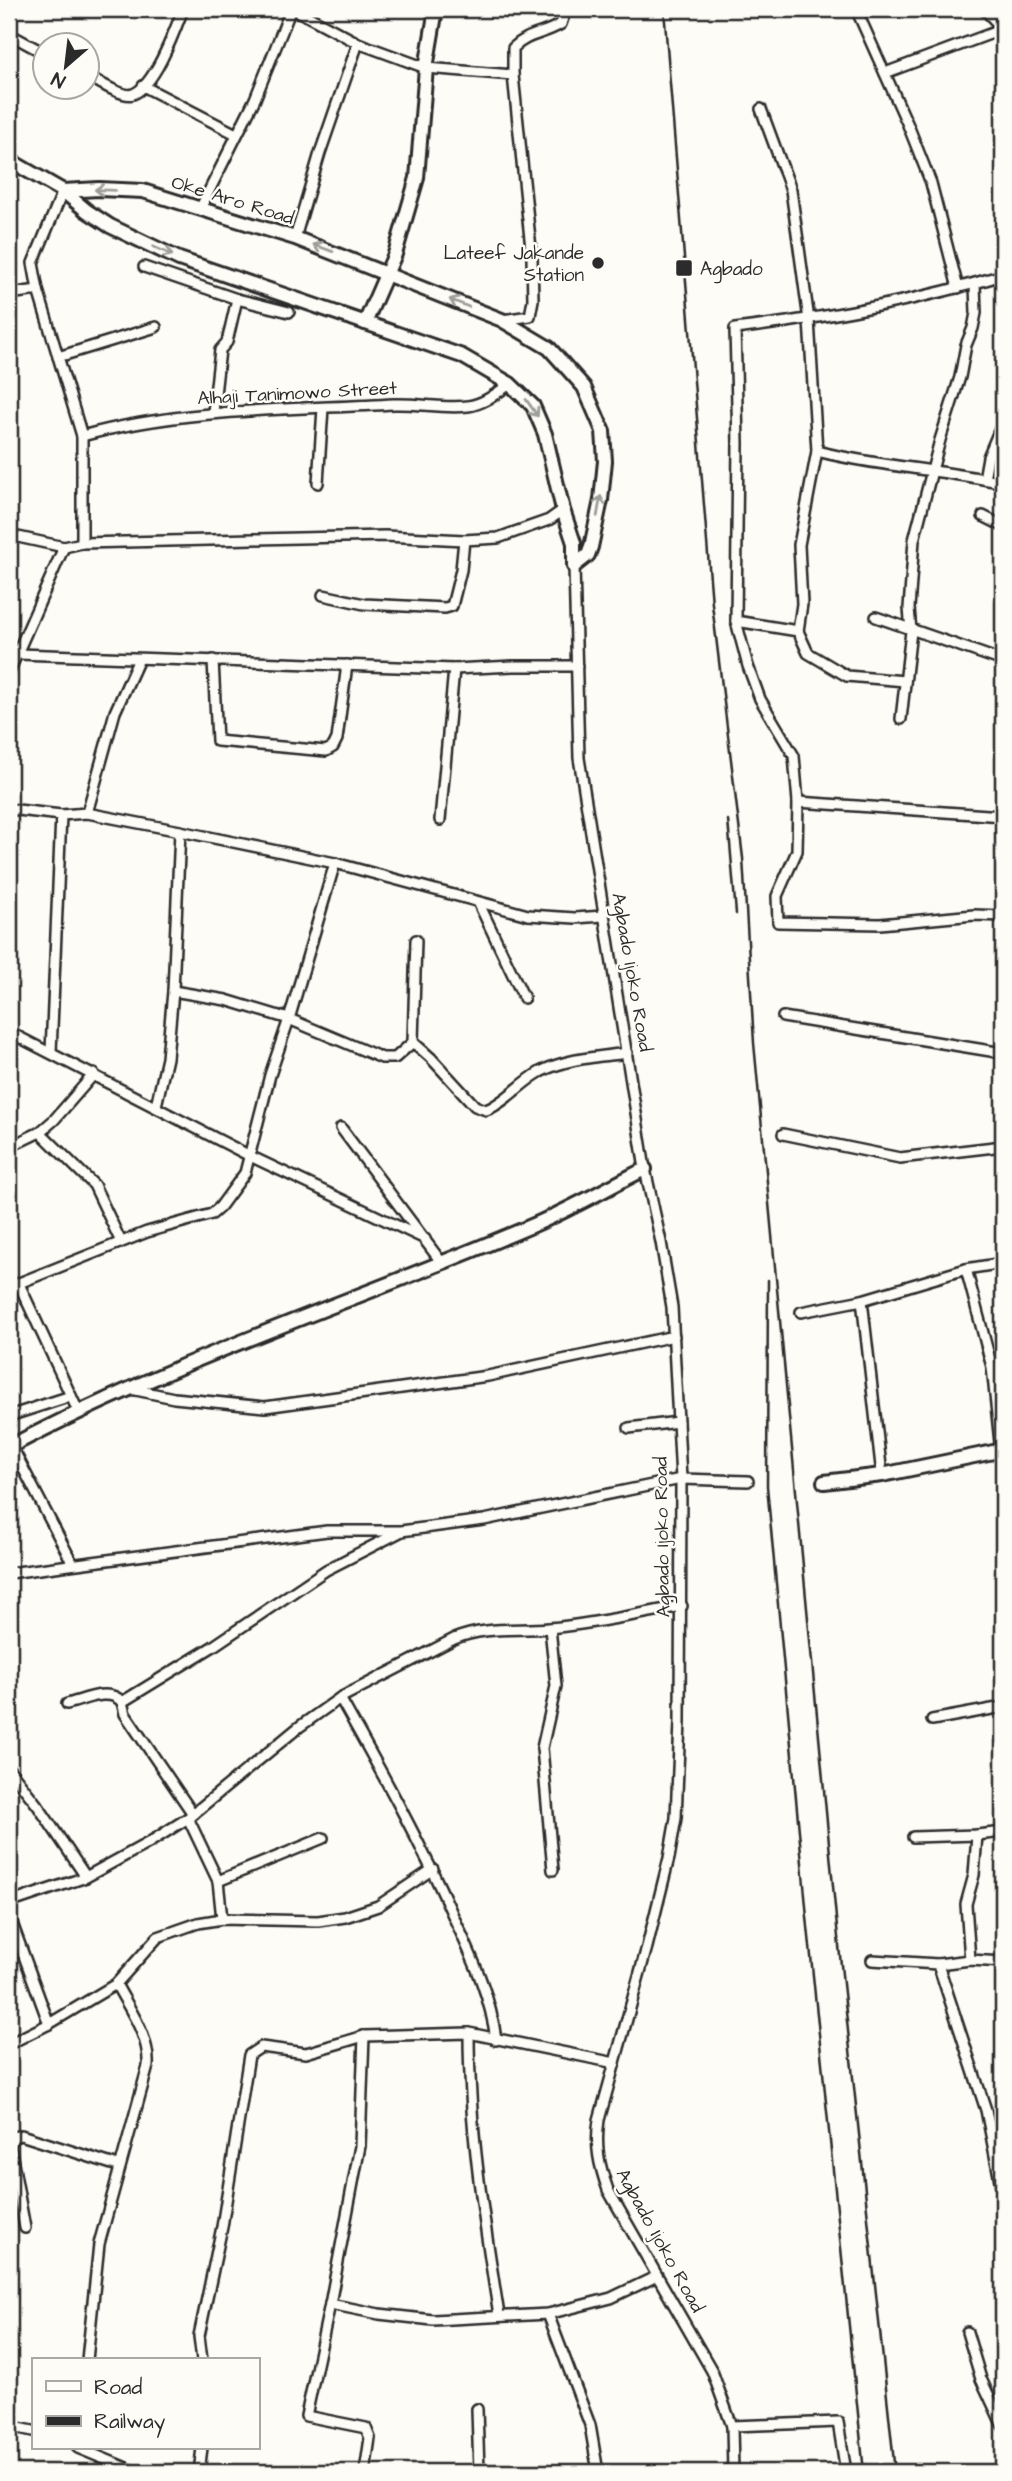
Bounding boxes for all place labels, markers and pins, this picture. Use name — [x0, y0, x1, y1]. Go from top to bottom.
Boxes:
place label: Lateef Jakande Station — [443, 240, 584, 289]
marker: Lateef Jakande Station — [590, 255, 606, 271]
place label: Agbado — [700, 256, 763, 284]
marker: Agbado — [674, 258, 694, 278]

